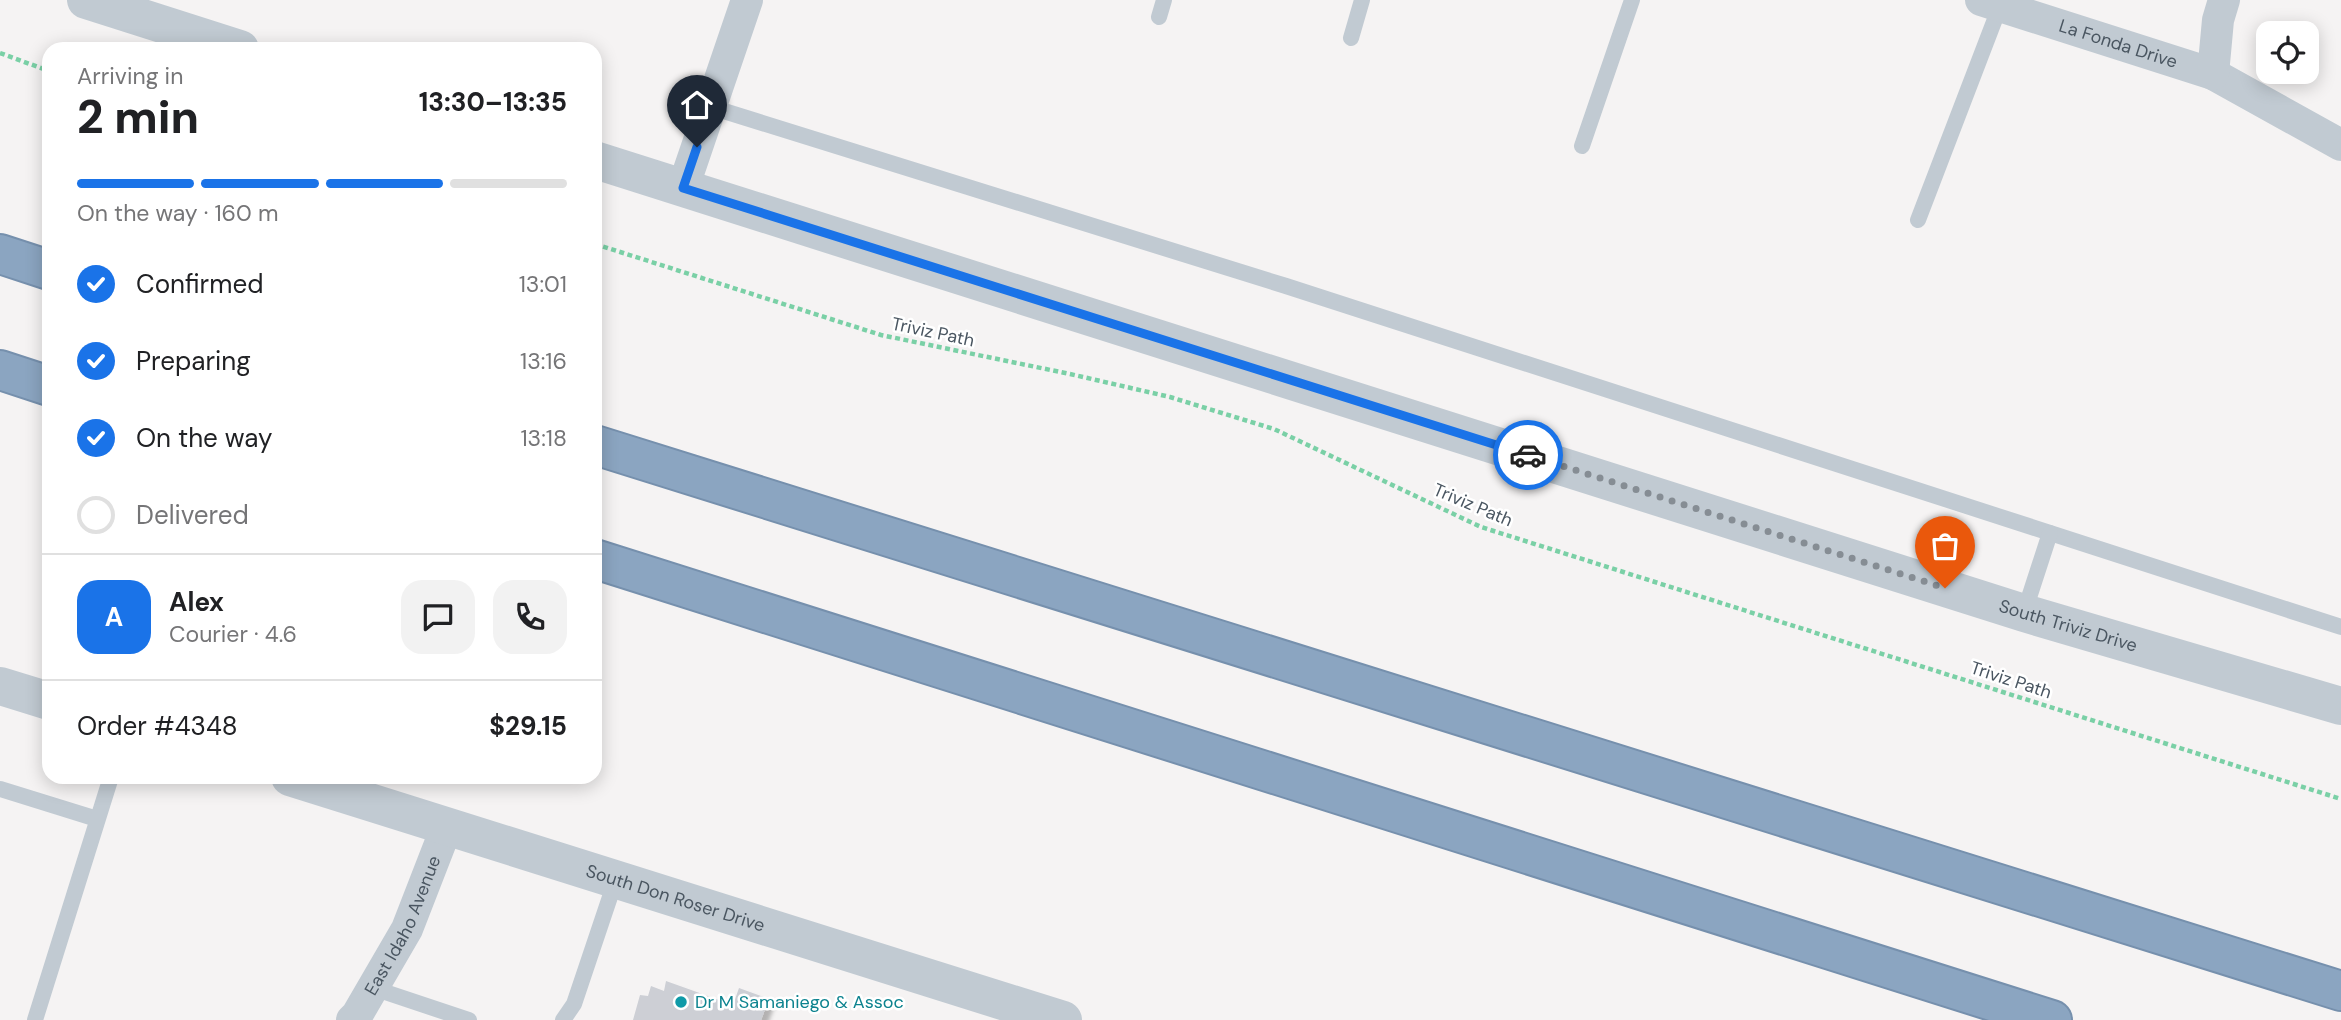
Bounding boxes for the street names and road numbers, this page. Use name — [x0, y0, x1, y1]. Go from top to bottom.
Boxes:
street label: La Fonda Drive — [2056, 14, 2180, 74]
street label: Triviz Path — [889, 312, 977, 352]
street label: Triviz Path — [1430, 478, 1516, 532]
street label: South Triviz Drive — [1996, 594, 2140, 658]
street label: Triviz Path — [1967, 656, 2055, 704]
street label: East Idaho Avenue — [359, 852, 446, 1000]
street label: South Don Roser Drive — [583, 859, 768, 938]

